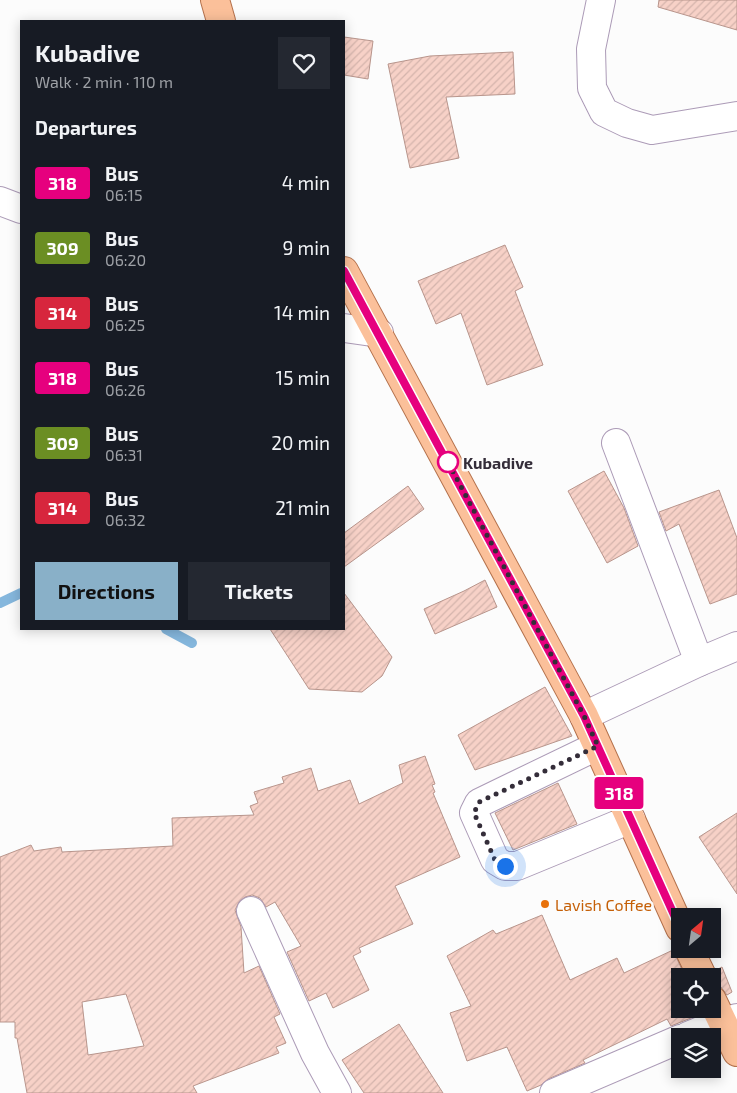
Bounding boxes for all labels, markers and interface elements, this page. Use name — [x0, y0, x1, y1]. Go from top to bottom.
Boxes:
button: heart — [278, 37, 330, 89]
text: Kubadive — [35, 38, 140, 67]
text: Walk · 2 min · 110 m — [35, 72, 173, 91]
text: Departures — [35, 116, 137, 139]
text: Bus — [105, 162, 139, 185]
text: 4 min — [282, 171, 330, 194]
text: 318 — [48, 172, 77, 194]
text: 06:15 — [105, 185, 143, 204]
text: Bus — [105, 227, 139, 250]
text: 9 min — [282, 236, 330, 259]
text: 309 — [46, 237, 79, 259]
text: 06:20 — [105, 250, 146, 269]
text: Bus — [105, 292, 139, 315]
text: 14 min — [274, 301, 330, 324]
text: 314 — [48, 302, 77, 324]
text: 06:25 — [105, 315, 145, 334]
text: Bus — [105, 357, 139, 380]
text: 15 min — [276, 366, 330, 389]
text: 318 — [48, 367, 77, 389]
text: 06:26 — [105, 380, 146, 399]
text: Bus — [105, 422, 139, 445]
text: 20 min — [271, 431, 330, 454]
text: 309 — [46, 432, 79, 454]
text: 06:31 — [105, 445, 143, 464]
marker: Kubadive — [437, 451, 459, 473]
place label: Kubadive — [463, 453, 533, 472]
text: Bus — [105, 487, 139, 510]
text: 21 min — [275, 496, 330, 519]
text: 314 — [48, 497, 77, 519]
text: 06:32 — [105, 510, 145, 529]
button: Directions — [35, 562, 178, 620]
button: Tickets — [188, 562, 330, 620]
line badge: 318 — [590, 777, 648, 809]
text: 318 — [604, 782, 634, 804]
your location — [493, 854, 518, 879]
place label: Lavish Coffee — [555, 895, 652, 914]
marker: Lavish Coffee — [539, 898, 551, 910]
north arrow — [671, 908, 721, 958]
map controls — [671, 908, 721, 1078]
button: locate — [671, 968, 721, 1018]
button: layers — [671, 1028, 721, 1078]

